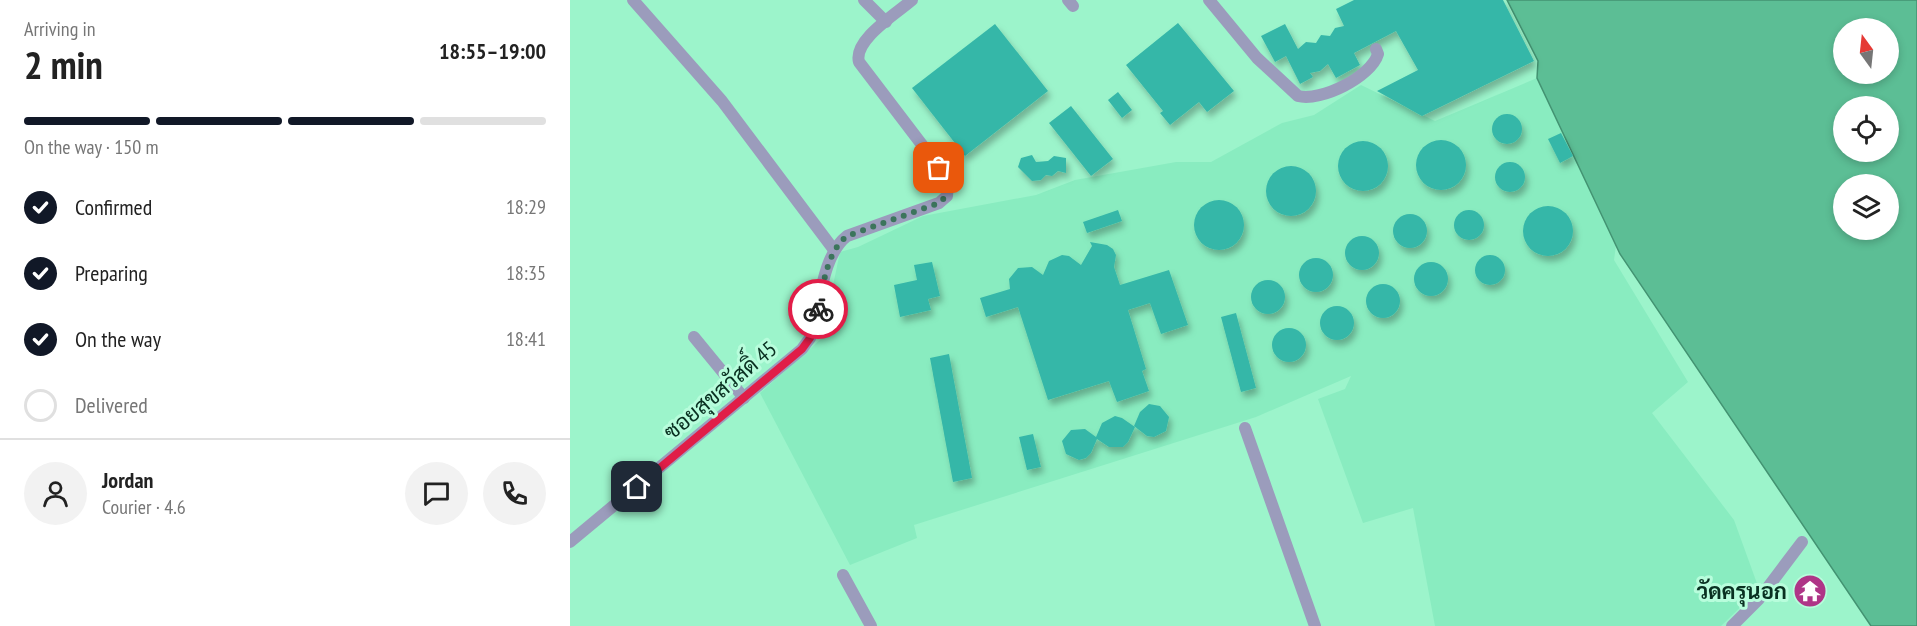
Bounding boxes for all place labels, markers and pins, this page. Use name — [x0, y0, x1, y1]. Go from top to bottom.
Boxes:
pin — [913, 142, 964, 193]
pin — [611, 461, 662, 512]
temple icon: วัดครุนอก — [1792, 573, 1828, 609]
place label: วัดครุนอก — [1696, 577, 1787, 607]

